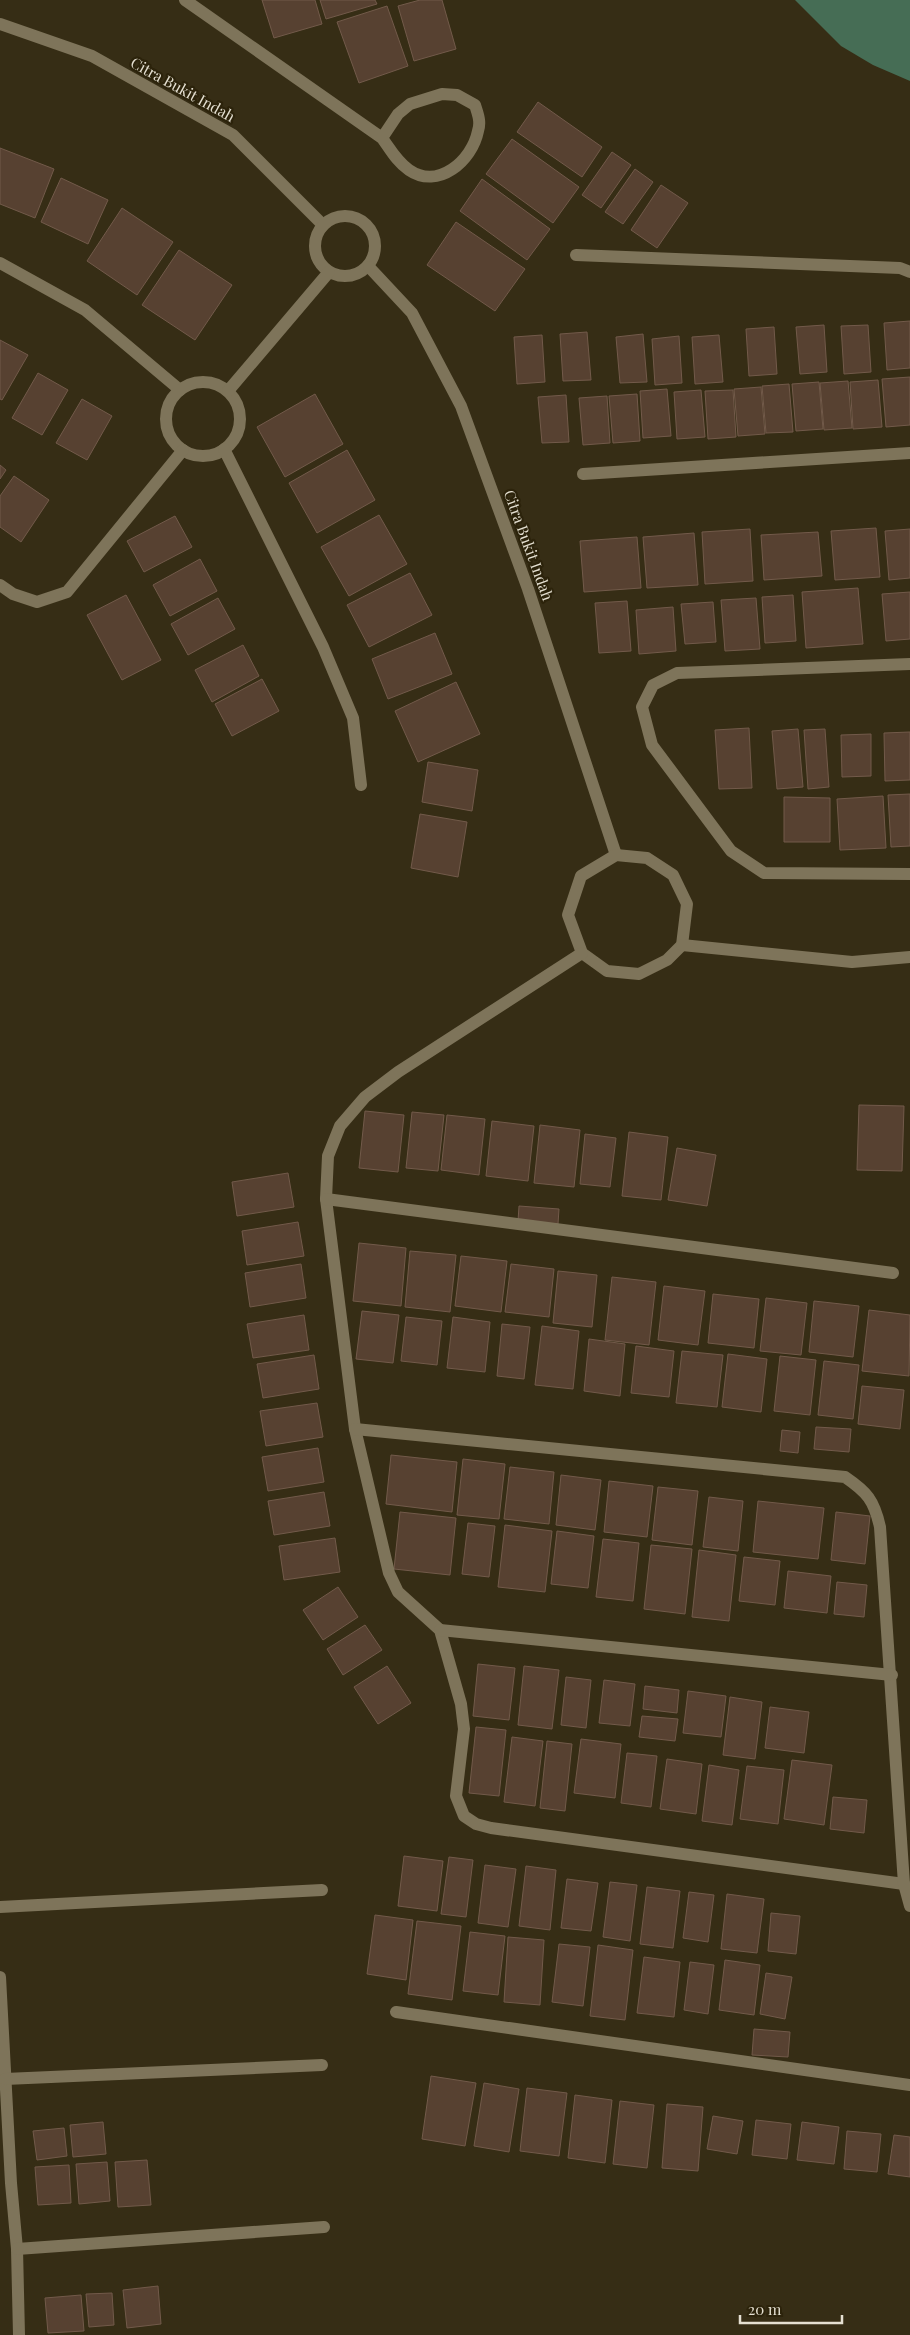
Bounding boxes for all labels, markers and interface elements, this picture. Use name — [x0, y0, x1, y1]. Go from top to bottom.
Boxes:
street label: Citra Bukit Indah — [127, 52, 239, 126]
street label: Citra Bukit Indah — [500, 487, 558, 603]
scale bar — [740, 2292, 842, 2324]
text: 20 m — [748, 2299, 782, 2319]

